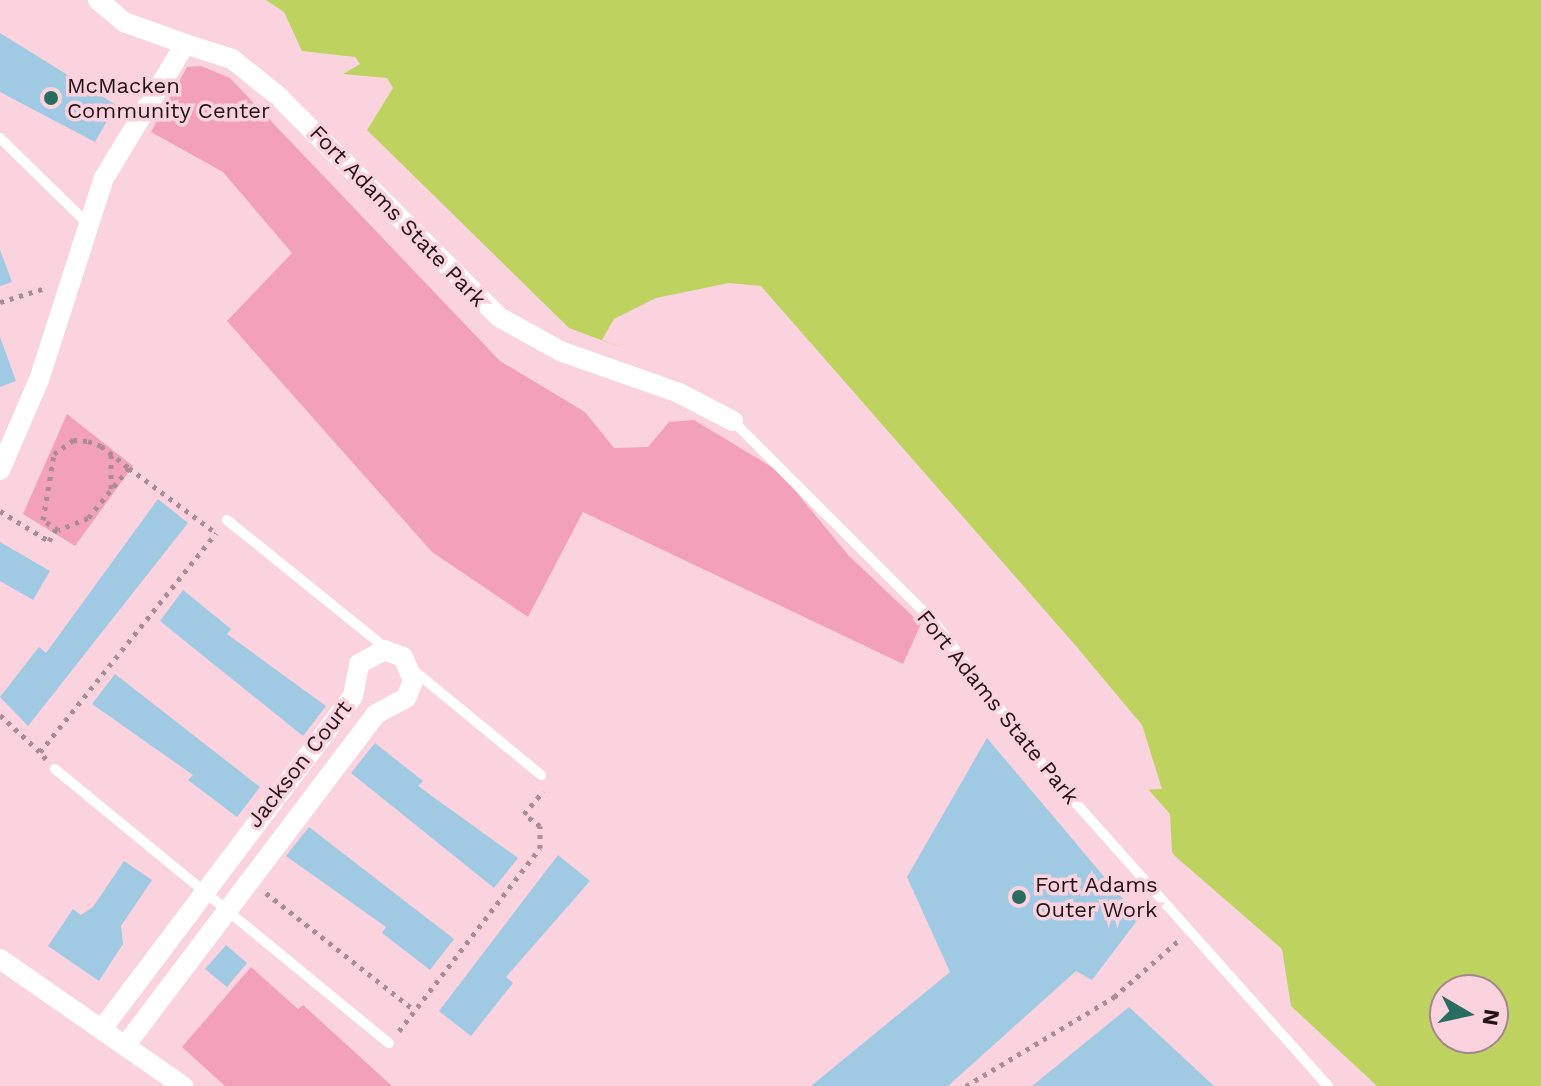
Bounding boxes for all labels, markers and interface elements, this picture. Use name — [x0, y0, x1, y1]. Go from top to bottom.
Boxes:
place label: McMacken Community Center — [67, 72, 270, 124]
marker: McMacken Community Center — [42, 89, 60, 107]
street label: Fort Adams State Park — [304, 119, 492, 313]
street label: Fort Adams State Park — [911, 604, 1085, 810]
street label: Jackson Court — [241, 695, 357, 833]
place label: Fort Adams Outer Work — [1035, 871, 1159, 922]
marker: Fort Adams Outer Work — [1010, 888, 1028, 906]
north arrow — [1429, 974, 1509, 1054]
text: N — [1478, 1008, 1505, 1028]

